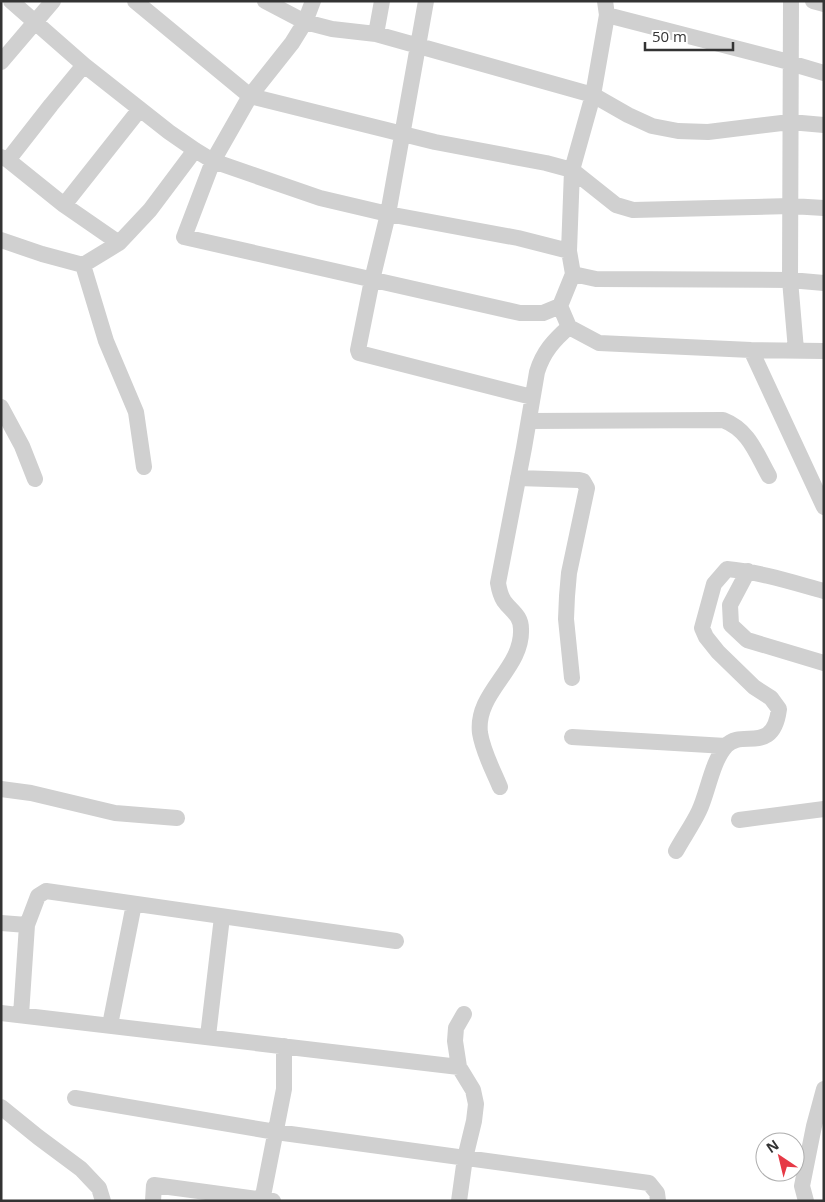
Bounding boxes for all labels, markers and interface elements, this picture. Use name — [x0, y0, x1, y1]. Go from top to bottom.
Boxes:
scale bar — [645, 20, 732, 52]
text: 50 m — [652, 26, 687, 46]
north arrow — [755, 1132, 805, 1182]
text: N — [762, 1135, 782, 1157]

